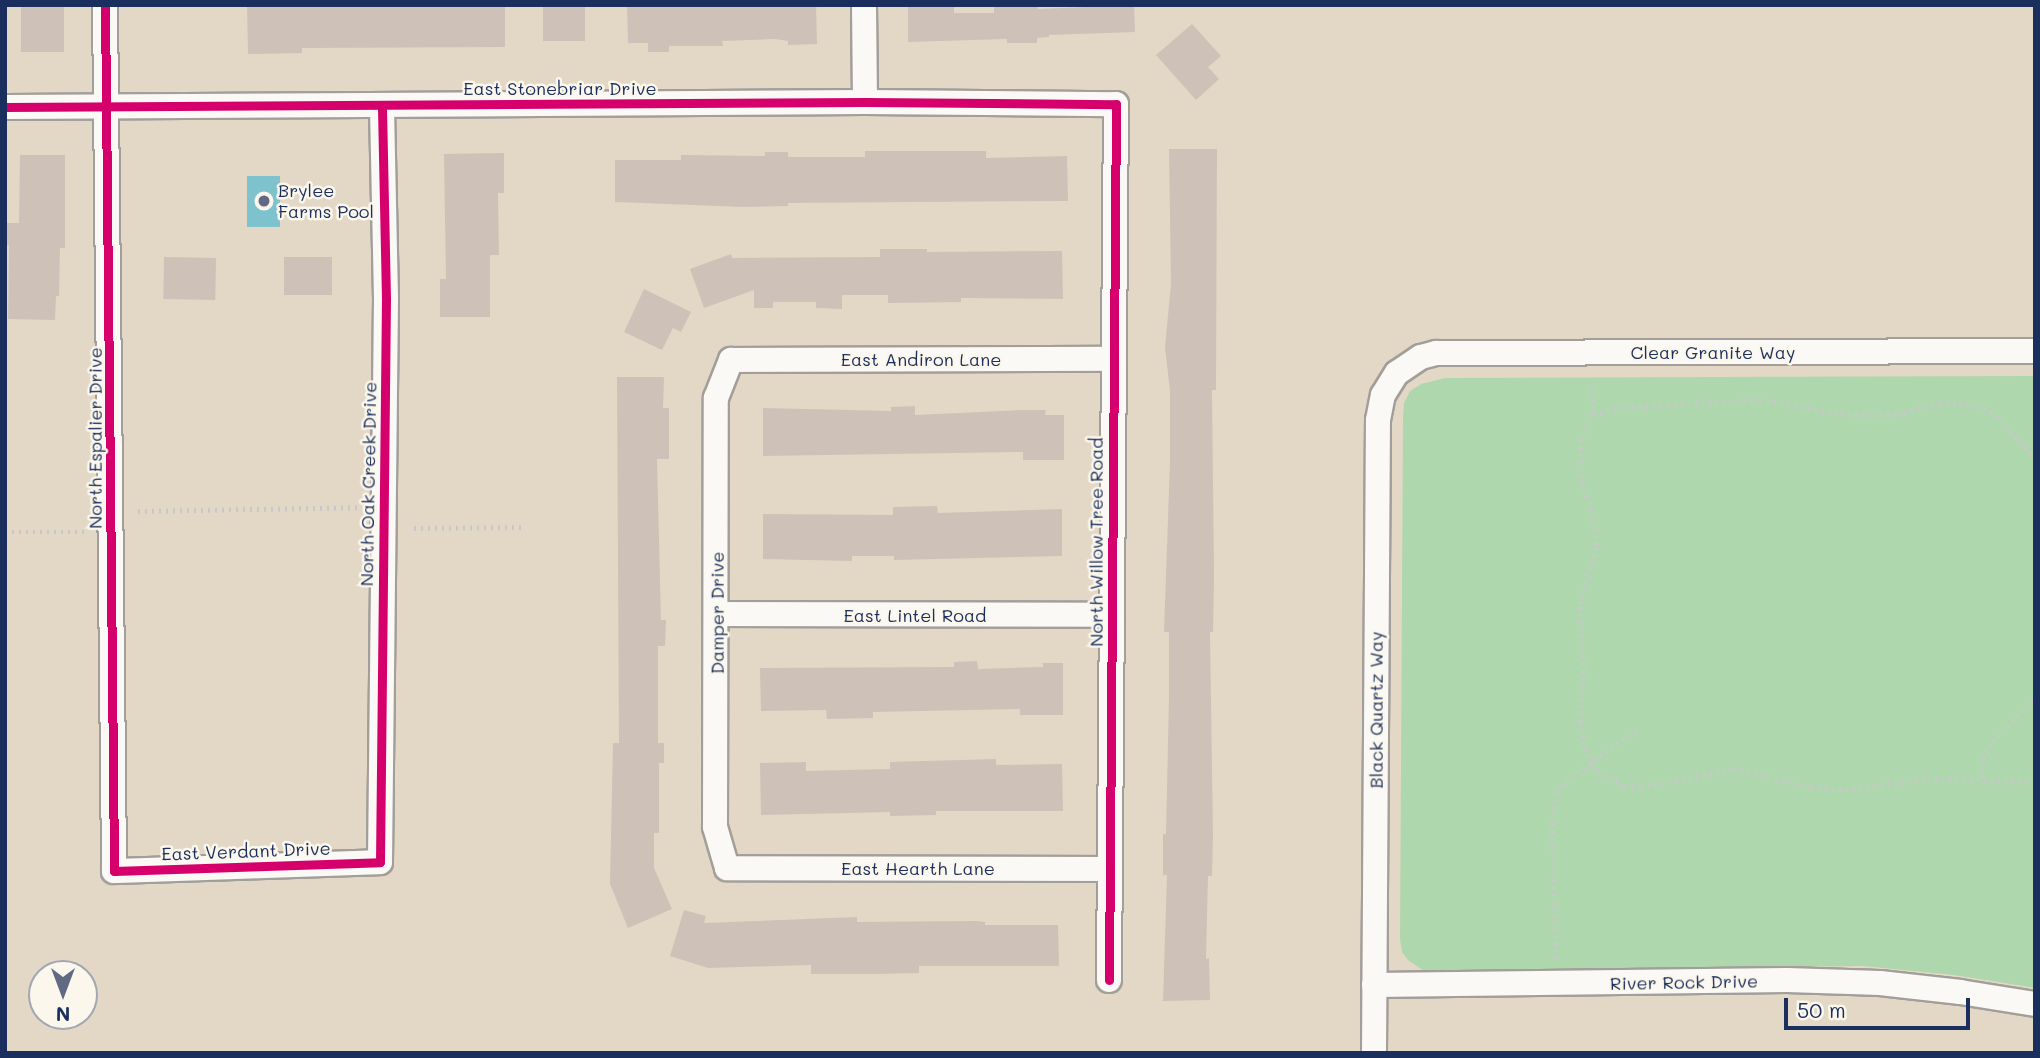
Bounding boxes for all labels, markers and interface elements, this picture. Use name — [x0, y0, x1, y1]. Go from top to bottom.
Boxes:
street label: East Stonebriar Drive — [463, 77, 657, 99]
place label: Brylee Farms Pool — [278, 180, 374, 222]
marker: Brylee Farms Pool — [256, 193, 272, 209]
street label: Clear Granite Way — [1631, 341, 1795, 363]
street label: North Espalier Drive — [84, 347, 106, 529]
street label: East Andiron Lane — [841, 348, 1001, 370]
street label: North Oak Creek Drive — [355, 381, 381, 587]
street label: North Willow Tree Road — [1085, 437, 1107, 647]
street label: Damper Drive — [706, 552, 728, 674]
street label: East Lintel Road — [843, 604, 987, 626]
street label: Black Quartz Way — [1365, 631, 1387, 789]
street label: East Verdant Drive — [161, 837, 331, 865]
street label: East Hearth Lane — [841, 857, 995, 879]
north arrow — [28, 960, 98, 1030]
street label: River Rock Drive — [1610, 970, 1758, 994]
scale bar — [1788, 984, 1974, 1028]
text: 50 m — [1797, 996, 1846, 1023]
text: N — [56, 1002, 70, 1027]

